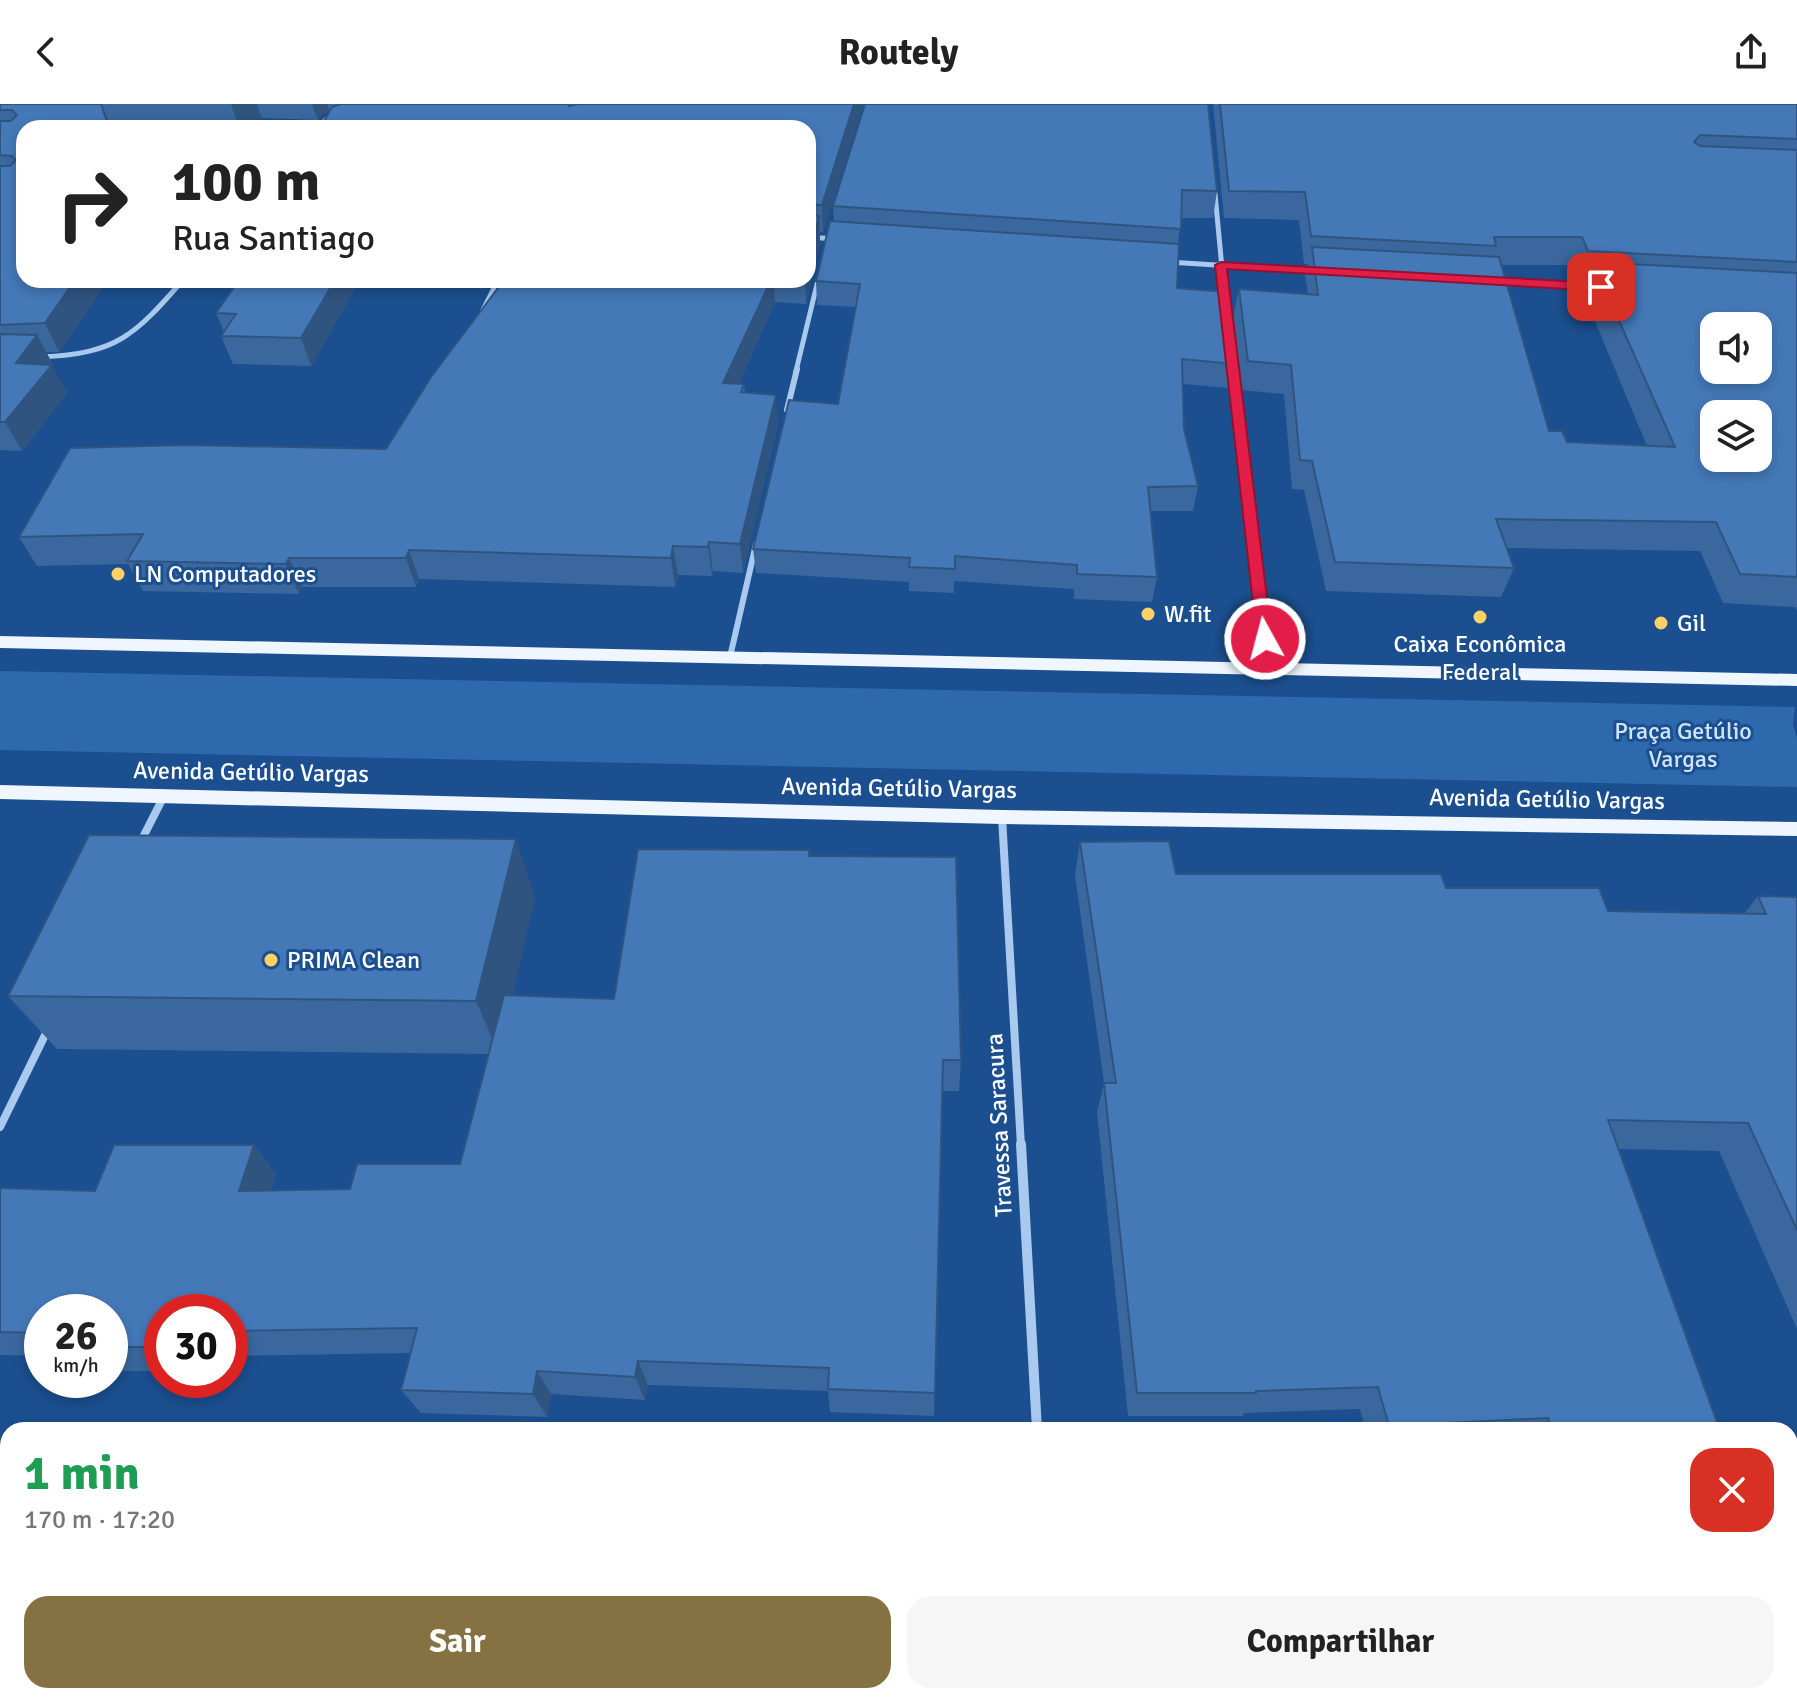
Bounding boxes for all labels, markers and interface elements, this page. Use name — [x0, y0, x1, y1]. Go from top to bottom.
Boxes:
icon: back — [24, 30, 68, 74]
text: Routely — [839, 30, 958, 75]
icon: share — [1729, 30, 1773, 74]
text: 100 m — [172, 147, 320, 216]
icon: right — [40, 152, 144, 256]
text: Rua Santiago — [172, 216, 375, 261]
pin — [1567, 253, 1635, 321]
icon: arrive — [1579, 265, 1623, 309]
map controls — [1700, 312, 1772, 472]
button: sound — [1700, 312, 1772, 384]
button: layers — [1700, 400, 1772, 472]
place label: LN Computadores — [134, 559, 316, 589]
marker: LN Computadores — [109, 565, 127, 583]
position arrow — [1223, 597, 1307, 681]
place label: W.fit — [1164, 599, 1211, 629]
marker: W.fit — [1139, 605, 1157, 623]
marker: Caixa Econômica Federal — [1471, 608, 1489, 626]
place label: Gil — [1677, 608, 1706, 638]
marker: Gil — [1652, 614, 1670, 632]
place label: Caixa Econômica Federal — [1394, 629, 1566, 687]
park label: Praça Getúlio Vargas — [1614, 716, 1752, 774]
street label: Avenida Getúlio Vargas — [133, 755, 369, 789]
street label: Avenida Getúlio Vargas — [781, 771, 1017, 805]
street label: Avenida Getúlio Vargas — [1429, 782, 1665, 816]
place label: PRIMA Clean — [287, 945, 420, 975]
marker: PRIMA Clean — [262, 951, 280, 969]
street label: Travessa Saracura — [979, 1033, 1019, 1217]
speed limit sign: 30 — [144, 1294, 248, 1398]
text: 26 — [54, 1311, 98, 1361]
text: km/h — [53, 1353, 99, 1378]
text: 1 min — [24, 1444, 140, 1503]
button: close — [1690, 1448, 1774, 1532]
text: 170 m · 17:20 — [24, 1504, 175, 1536]
button: Sair — [24, 1596, 891, 1688]
button: Compartilhar — [907, 1596, 1774, 1688]

